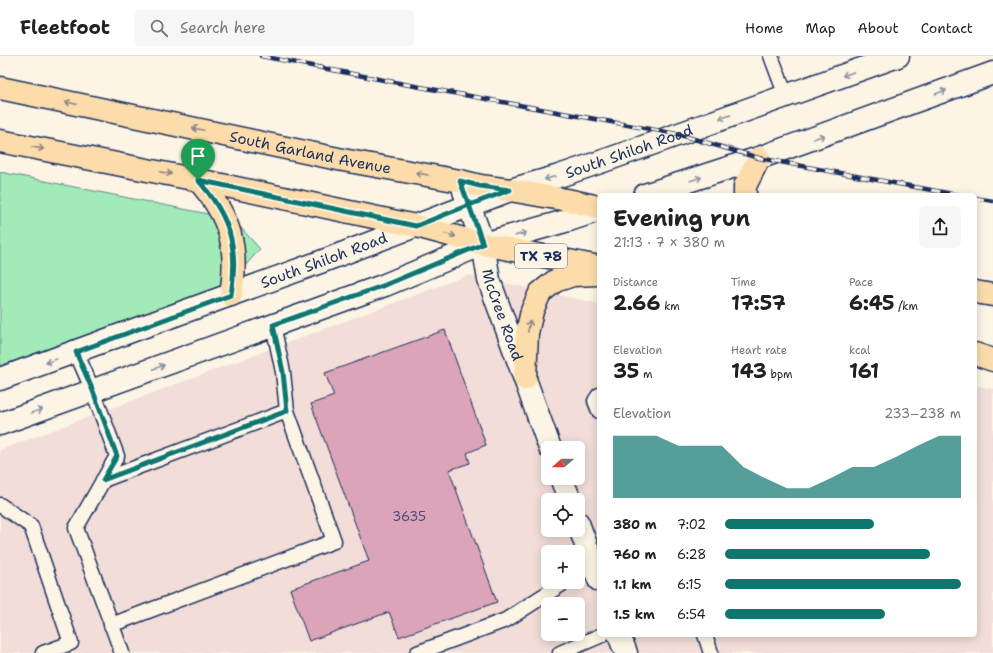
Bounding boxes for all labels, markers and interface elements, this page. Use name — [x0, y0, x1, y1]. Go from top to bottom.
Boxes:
search box — [134, 10, 414, 46]
text: Fleetfoot — [20, 15, 110, 40]
icon: search — [148, 17, 170, 39]
text: Search here — [180, 18, 266, 38]
text: Home — [745, 19, 784, 37]
text: Map — [806, 19, 836, 37]
text: About — [858, 19, 899, 37]
text: Contact — [921, 19, 973, 37]
one-way arrow — [842, 70, 854, 78]
one-way arrow — [934, 87, 946, 95]
one-way arrow — [65, 98, 78, 106]
one-way arrow — [719, 114, 732, 121]
street label: South Shiloh Road — [563, 120, 696, 183]
one-way arrow — [192, 125, 205, 133]
street label: South Garland Avenue — [228, 126, 393, 178]
one-way arrow — [812, 132, 824, 140]
pin — [181, 139, 215, 180]
one-way arrow — [31, 145, 44, 153]
icon: arrive — [187, 145, 209, 167]
one-way arrow — [416, 169, 429, 177]
one-way arrow — [159, 170, 172, 178]
one-way arrow — [689, 174, 701, 182]
one-way arrow — [544, 175, 557, 182]
text: Evening run — [613, 204, 750, 233]
button: share — [919, 206, 961, 248]
street label: South Shiloh Road — [258, 227, 391, 293]
one-way arrow — [514, 230, 527, 237]
one-way arrow — [443, 232, 456, 240]
text: 21:13 · 7 × 380 m — [613, 234, 725, 251]
road number: TX 78 — [515, 244, 567, 268]
street label: McCree Road — [477, 268, 528, 364]
text: Distance — [613, 275, 658, 290]
text: Time — [731, 275, 756, 290]
text: Pace — [849, 275, 873, 290]
text: 2.66 — [613, 290, 660, 316]
text: 17:57 — [731, 290, 786, 316]
text: 6:45 — [849, 290, 895, 316]
text: km — [660, 299, 680, 314]
text: /km — [895, 299, 918, 314]
one-way arrow — [525, 320, 533, 333]
text: Elevation — [613, 343, 662, 358]
text: Heart rate — [731, 343, 787, 358]
text: kcal — [849, 343, 870, 358]
one-way arrow — [46, 357, 58, 365]
text: 35 — [613, 358, 639, 384]
text: 143 — [731, 358, 767, 384]
text: 161 — [849, 358, 879, 384]
one-way arrow — [152, 362, 164, 370]
text: m — [639, 367, 653, 382]
text: bpm — [767, 367, 793, 382]
text: Elevation — [613, 405, 671, 422]
text: 233–238 m — [884, 405, 961, 422]
one-way arrow — [30, 407, 43, 414]
north arrow — [541, 441, 585, 485]
map controls — [541, 441, 585, 641]
button: locate — [541, 493, 585, 537]
house number: 3635 — [392, 508, 426, 525]
text: 380 m — [613, 516, 656, 533]
text: 7:02 — [677, 516, 706, 533]
button: + — [541, 545, 585, 589]
text: 760 m — [613, 546, 656, 563]
text: 6:28 — [677, 546, 706, 563]
text: 1.1 km — [613, 576, 651, 593]
text: 6:15 — [677, 576, 701, 593]
button: − — [541, 597, 585, 641]
text: 1.5 km — [613, 606, 655, 623]
text: 6:54 — [677, 606, 706, 623]

